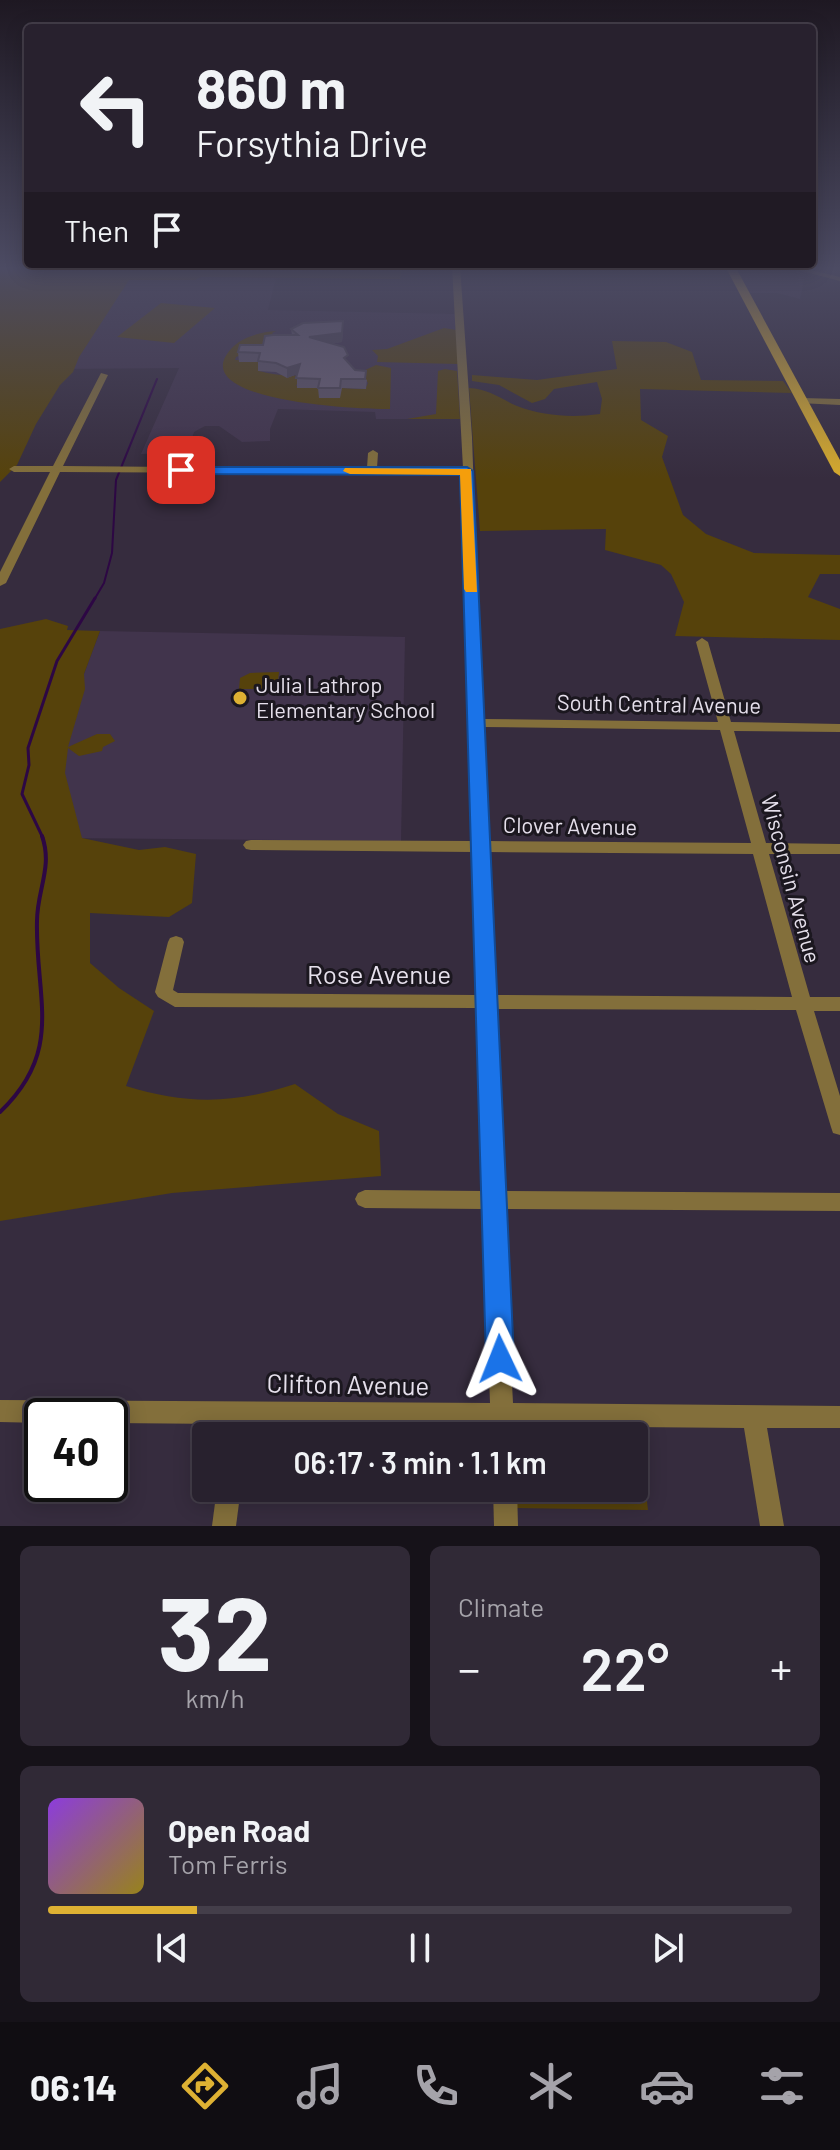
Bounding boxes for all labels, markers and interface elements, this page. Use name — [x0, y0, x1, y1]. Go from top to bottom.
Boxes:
text: 860 m — [196, 53, 346, 120]
icon: left — [64, 56, 168, 160]
text: Forsythia Drive — [196, 121, 428, 164]
icon: arrive — [145, 208, 189, 252]
text: Then — [64, 212, 129, 248]
pin — [147, 436, 215, 504]
icon: arrive — [159, 448, 203, 492]
place label: Julia Lathrop Elementary School — [256, 671, 435, 722]
street label: South Central Avenue — [557, 688, 761, 718]
marker: Julia Lathrop Elementary School — [231, 689, 249, 707]
street label: Wisconsin Avenue — [757, 792, 827, 966]
street label: Clover Avenue — [503, 811, 637, 839]
street label: Rose Avenue — [307, 958, 451, 989]
position arrow — [458, 1317, 542, 1401]
street label: Clifton Avenue — [266, 1367, 430, 1400]
speed limit sign: 40 — [24, 1398, 128, 1502]
text: 06:17 · 3 min · 1.1 km — [293, 1444, 547, 1480]
text: 32 — [158, 1567, 272, 1692]
text: Climate — [458, 1591, 544, 1622]
text: 22° — [581, 1631, 669, 1703]
text: − — [458, 1641, 480, 1694]
text: + — [770, 1641, 792, 1694]
text: km/h — [186, 1682, 244, 1713]
text: Open Road — [168, 1812, 310, 1848]
text: Tom Ferris — [168, 1848, 288, 1879]
icon: previous — [150, 1926, 194, 1970]
icon: pause — [398, 1926, 442, 1970]
icon: next — [646, 1926, 690, 1970]
icon: directions — [177, 2058, 233, 2114]
icon: music — [292, 2058, 348, 2114]
icon: phone — [408, 2058, 464, 2114]
icon: climate — [523, 2058, 579, 2114]
icon: car — [639, 2058, 695, 2114]
icon: filters — [754, 2058, 810, 2114]
text: 06:14 — [30, 2065, 117, 2108]

